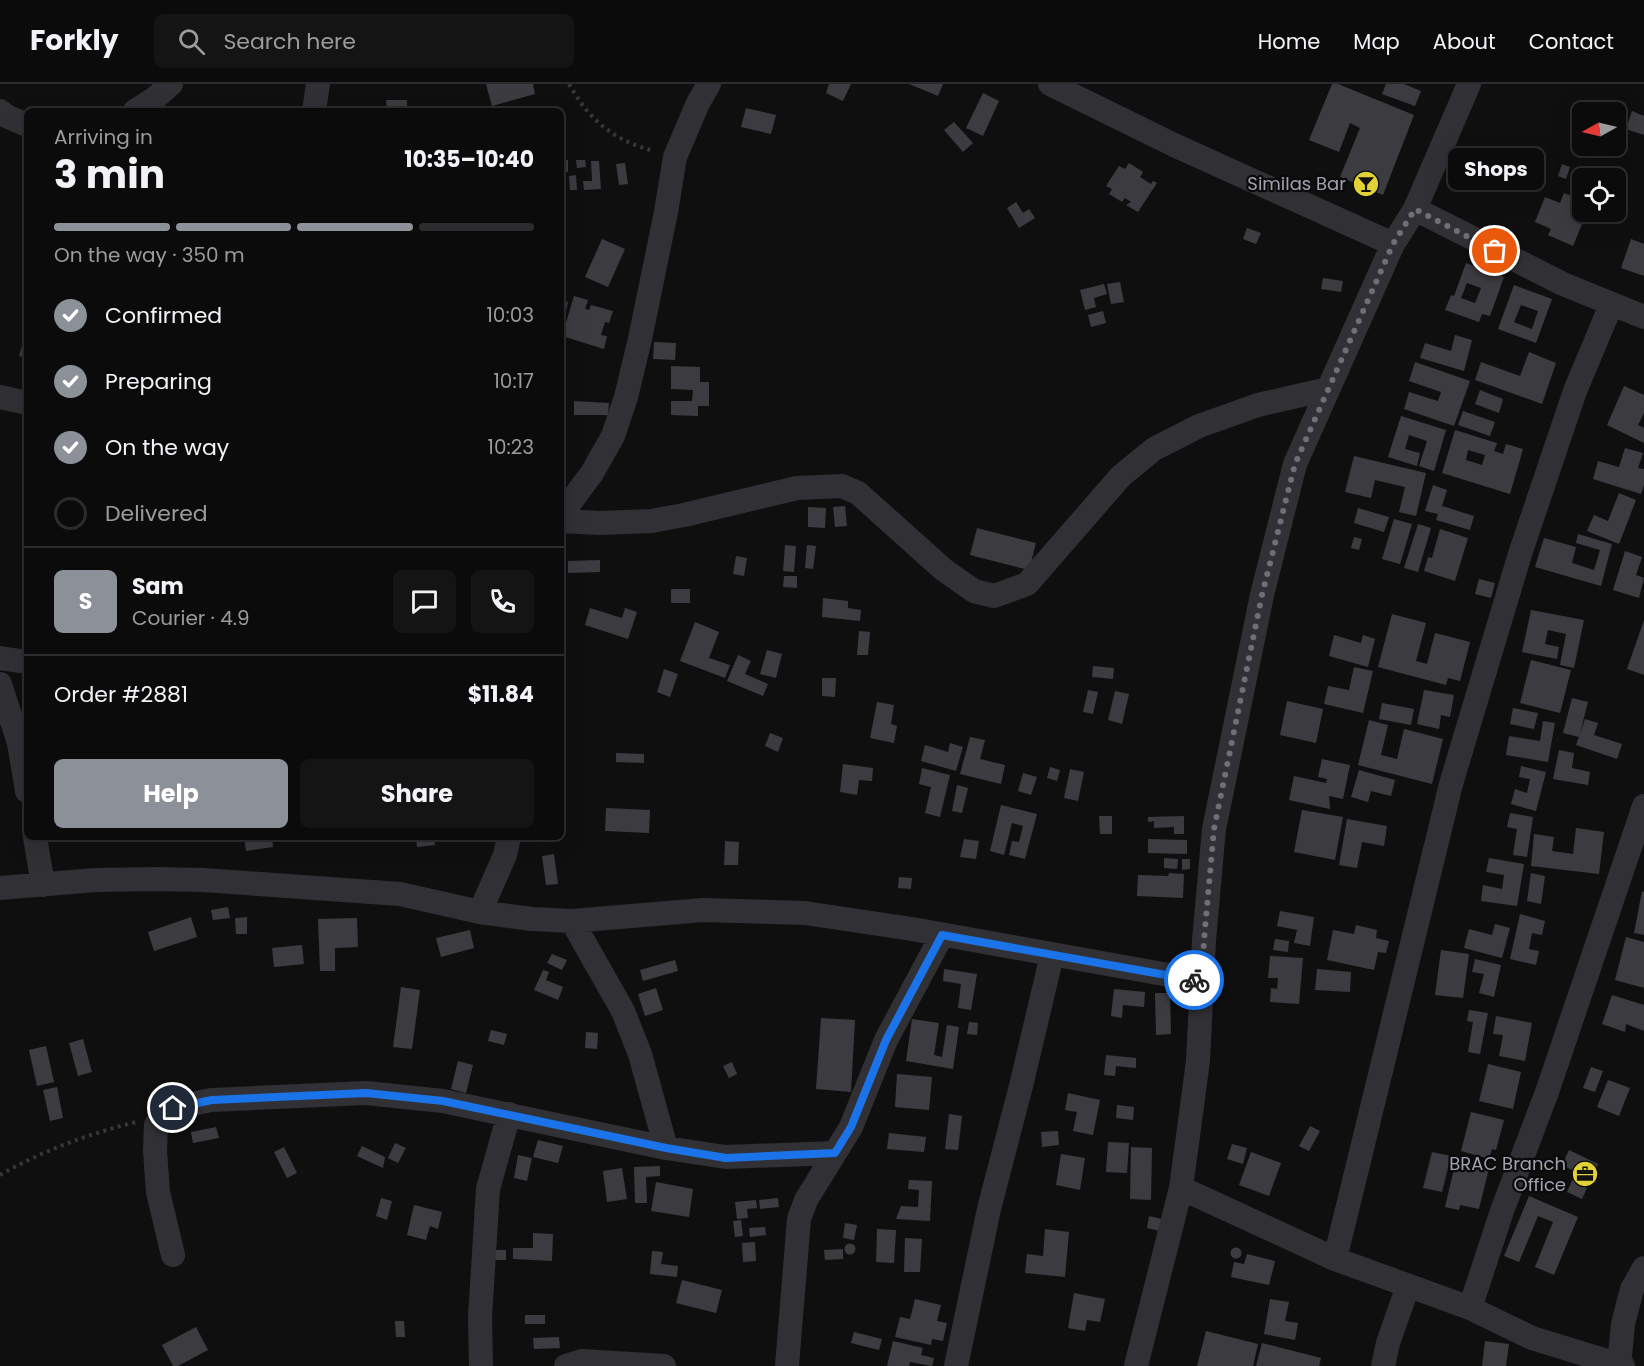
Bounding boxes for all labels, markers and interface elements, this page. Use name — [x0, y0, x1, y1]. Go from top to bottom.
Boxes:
search box — [154, 14, 574, 68]
text: Forkly — [30, 21, 118, 60]
icon: search — [175, 25, 208, 58]
text: Search here — [223, 26, 356, 57]
text: Home — [1258, 27, 1320, 56]
text: Map — [1353, 27, 1400, 56]
text: About — [1433, 27, 1496, 56]
text: Contact — [1529, 27, 1614, 56]
north arrow — [1572, 102, 1626, 156]
map controls — [1572, 102, 1626, 222]
text: Arriving in — [54, 123, 153, 151]
text: 10:35–10:40 — [404, 144, 534, 175]
text: 3 min — [54, 147, 165, 202]
callout: Shops — [1447, 149, 1543, 191]
text: Shops — [1464, 155, 1528, 183]
button: locate — [1572, 168, 1626, 222]
bar icon: Similas Bar — [1351, 169, 1381, 199]
place label: Similas Bar — [1247, 171, 1346, 196]
pin — [1469, 225, 1520, 276]
icon: bag — [1478, 234, 1511, 267]
text: On the way · 350 m — [54, 241, 245, 269]
icon: check — [54, 299, 87, 332]
text: Confirmed — [105, 300, 222, 331]
text: 10:03 — [486, 301, 534, 329]
icon: check — [54, 365, 87, 398]
text: Preparing — [105, 366, 212, 397]
text: 10:17 — [493, 367, 534, 395]
icon: check — [54, 431, 87, 464]
text: On the way — [105, 432, 229, 463]
text: 10:23 — [488, 433, 534, 461]
text: Delivered — [105, 498, 208, 529]
button: chat — [393, 570, 456, 633]
button: phone — [471, 570, 534, 633]
text: Sam — [132, 571, 184, 602]
text: S — [79, 586, 92, 617]
text: Courier · 4.9 — [132, 604, 250, 632]
text: Order #2881 — [54, 679, 188, 710]
text: $11.84 — [468, 679, 534, 710]
button: Help — [54, 759, 288, 828]
button: Share — [300, 759, 534, 828]
courier — [1164, 950, 1224, 1010]
icon: bike — [1178, 964, 1211, 997]
pin — [147, 1082, 198, 1133]
icon: home — [156, 1091, 189, 1124]
place label: BRAC Branch Office — [1449, 1151, 1566, 1197]
office icon: BRAC Branch Office — [1570, 1159, 1600, 1189]

